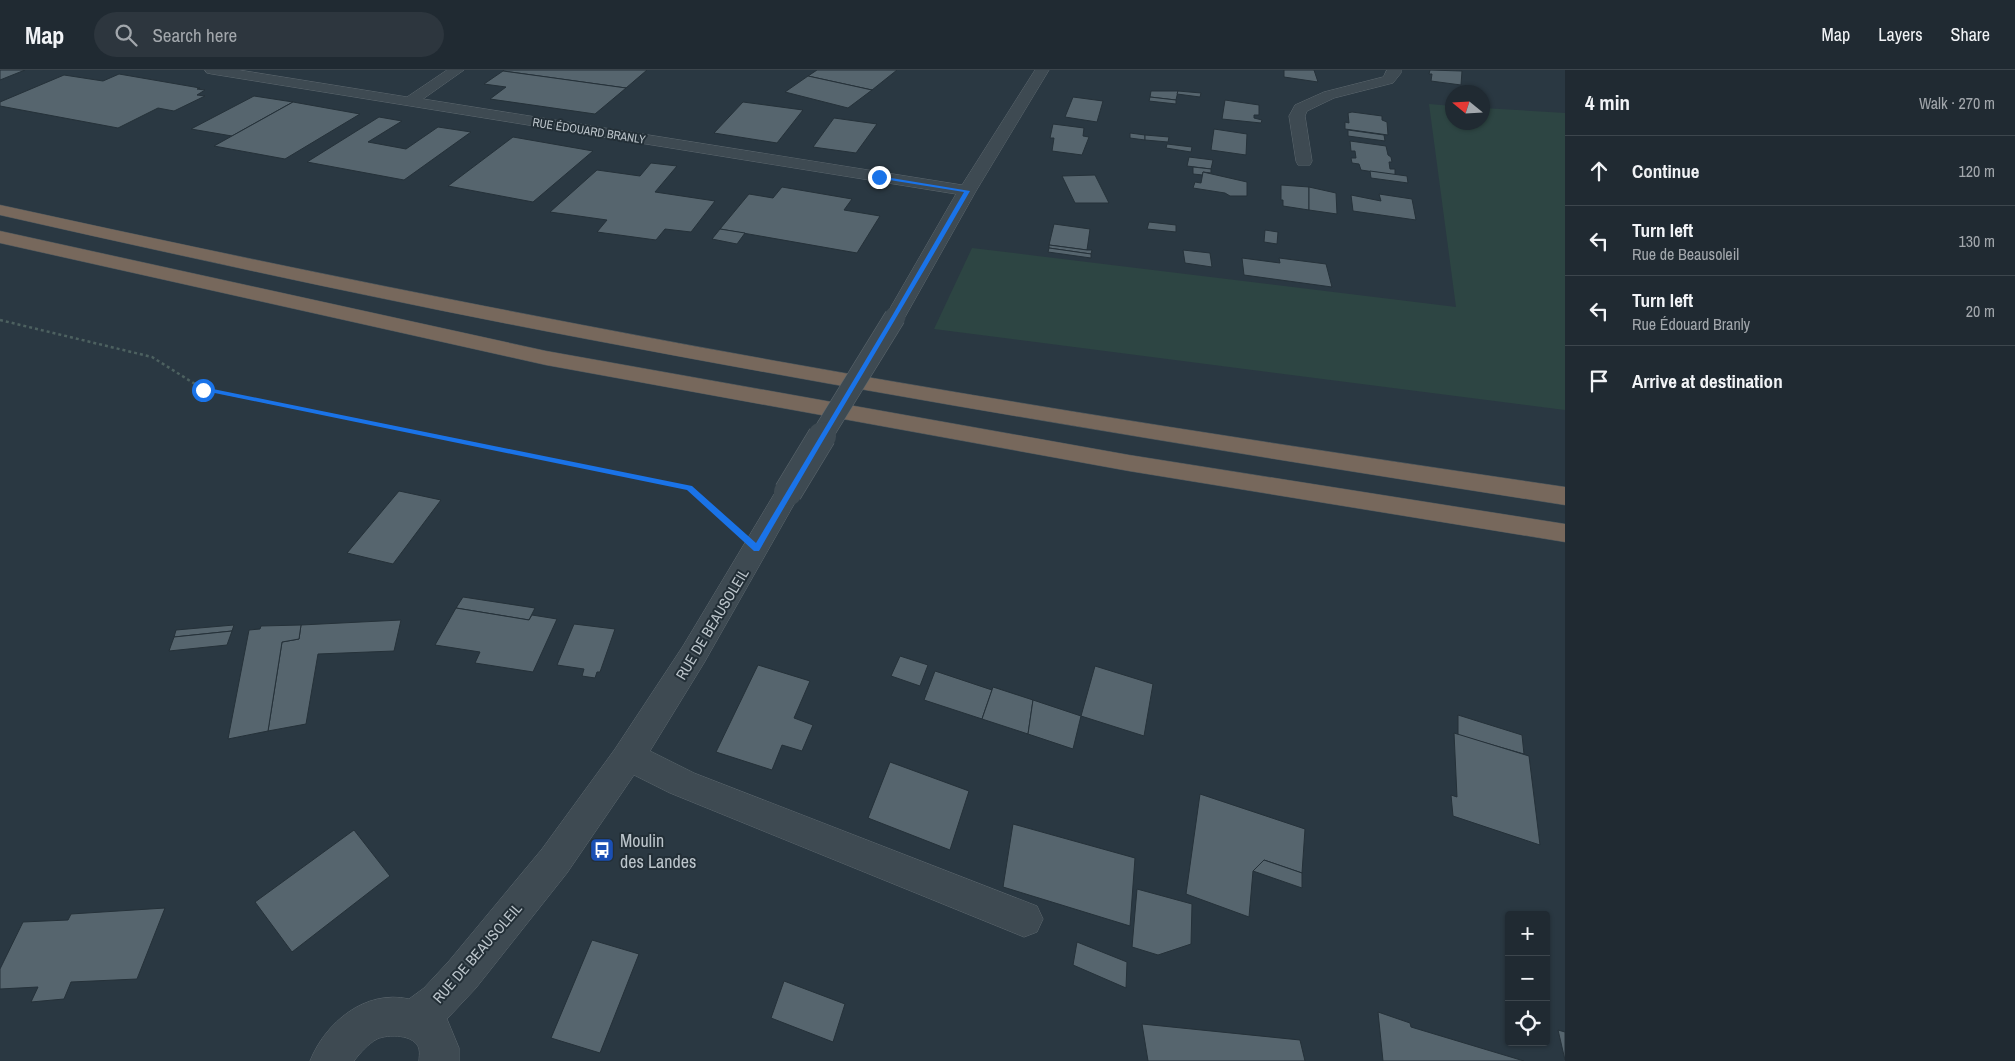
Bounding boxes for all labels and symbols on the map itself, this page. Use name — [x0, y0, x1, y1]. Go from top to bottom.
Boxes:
north arrow — [1445, 85, 1490, 130]
street label: RUE ÉDOUARD BRANLY — [531, 114, 647, 148]
route end — [868, 166, 891, 189]
route start — [192, 379, 215, 402]
street label: RUE DE BEAUSOLEIL — [670, 564, 754, 684]
place label: Moulin des Landes — [620, 828, 696, 874]
bus stop icon: Moulin des Landes — [589, 837, 615, 863]
street label: RUE DE BEAUSOLEIL — [428, 898, 527, 1008]

